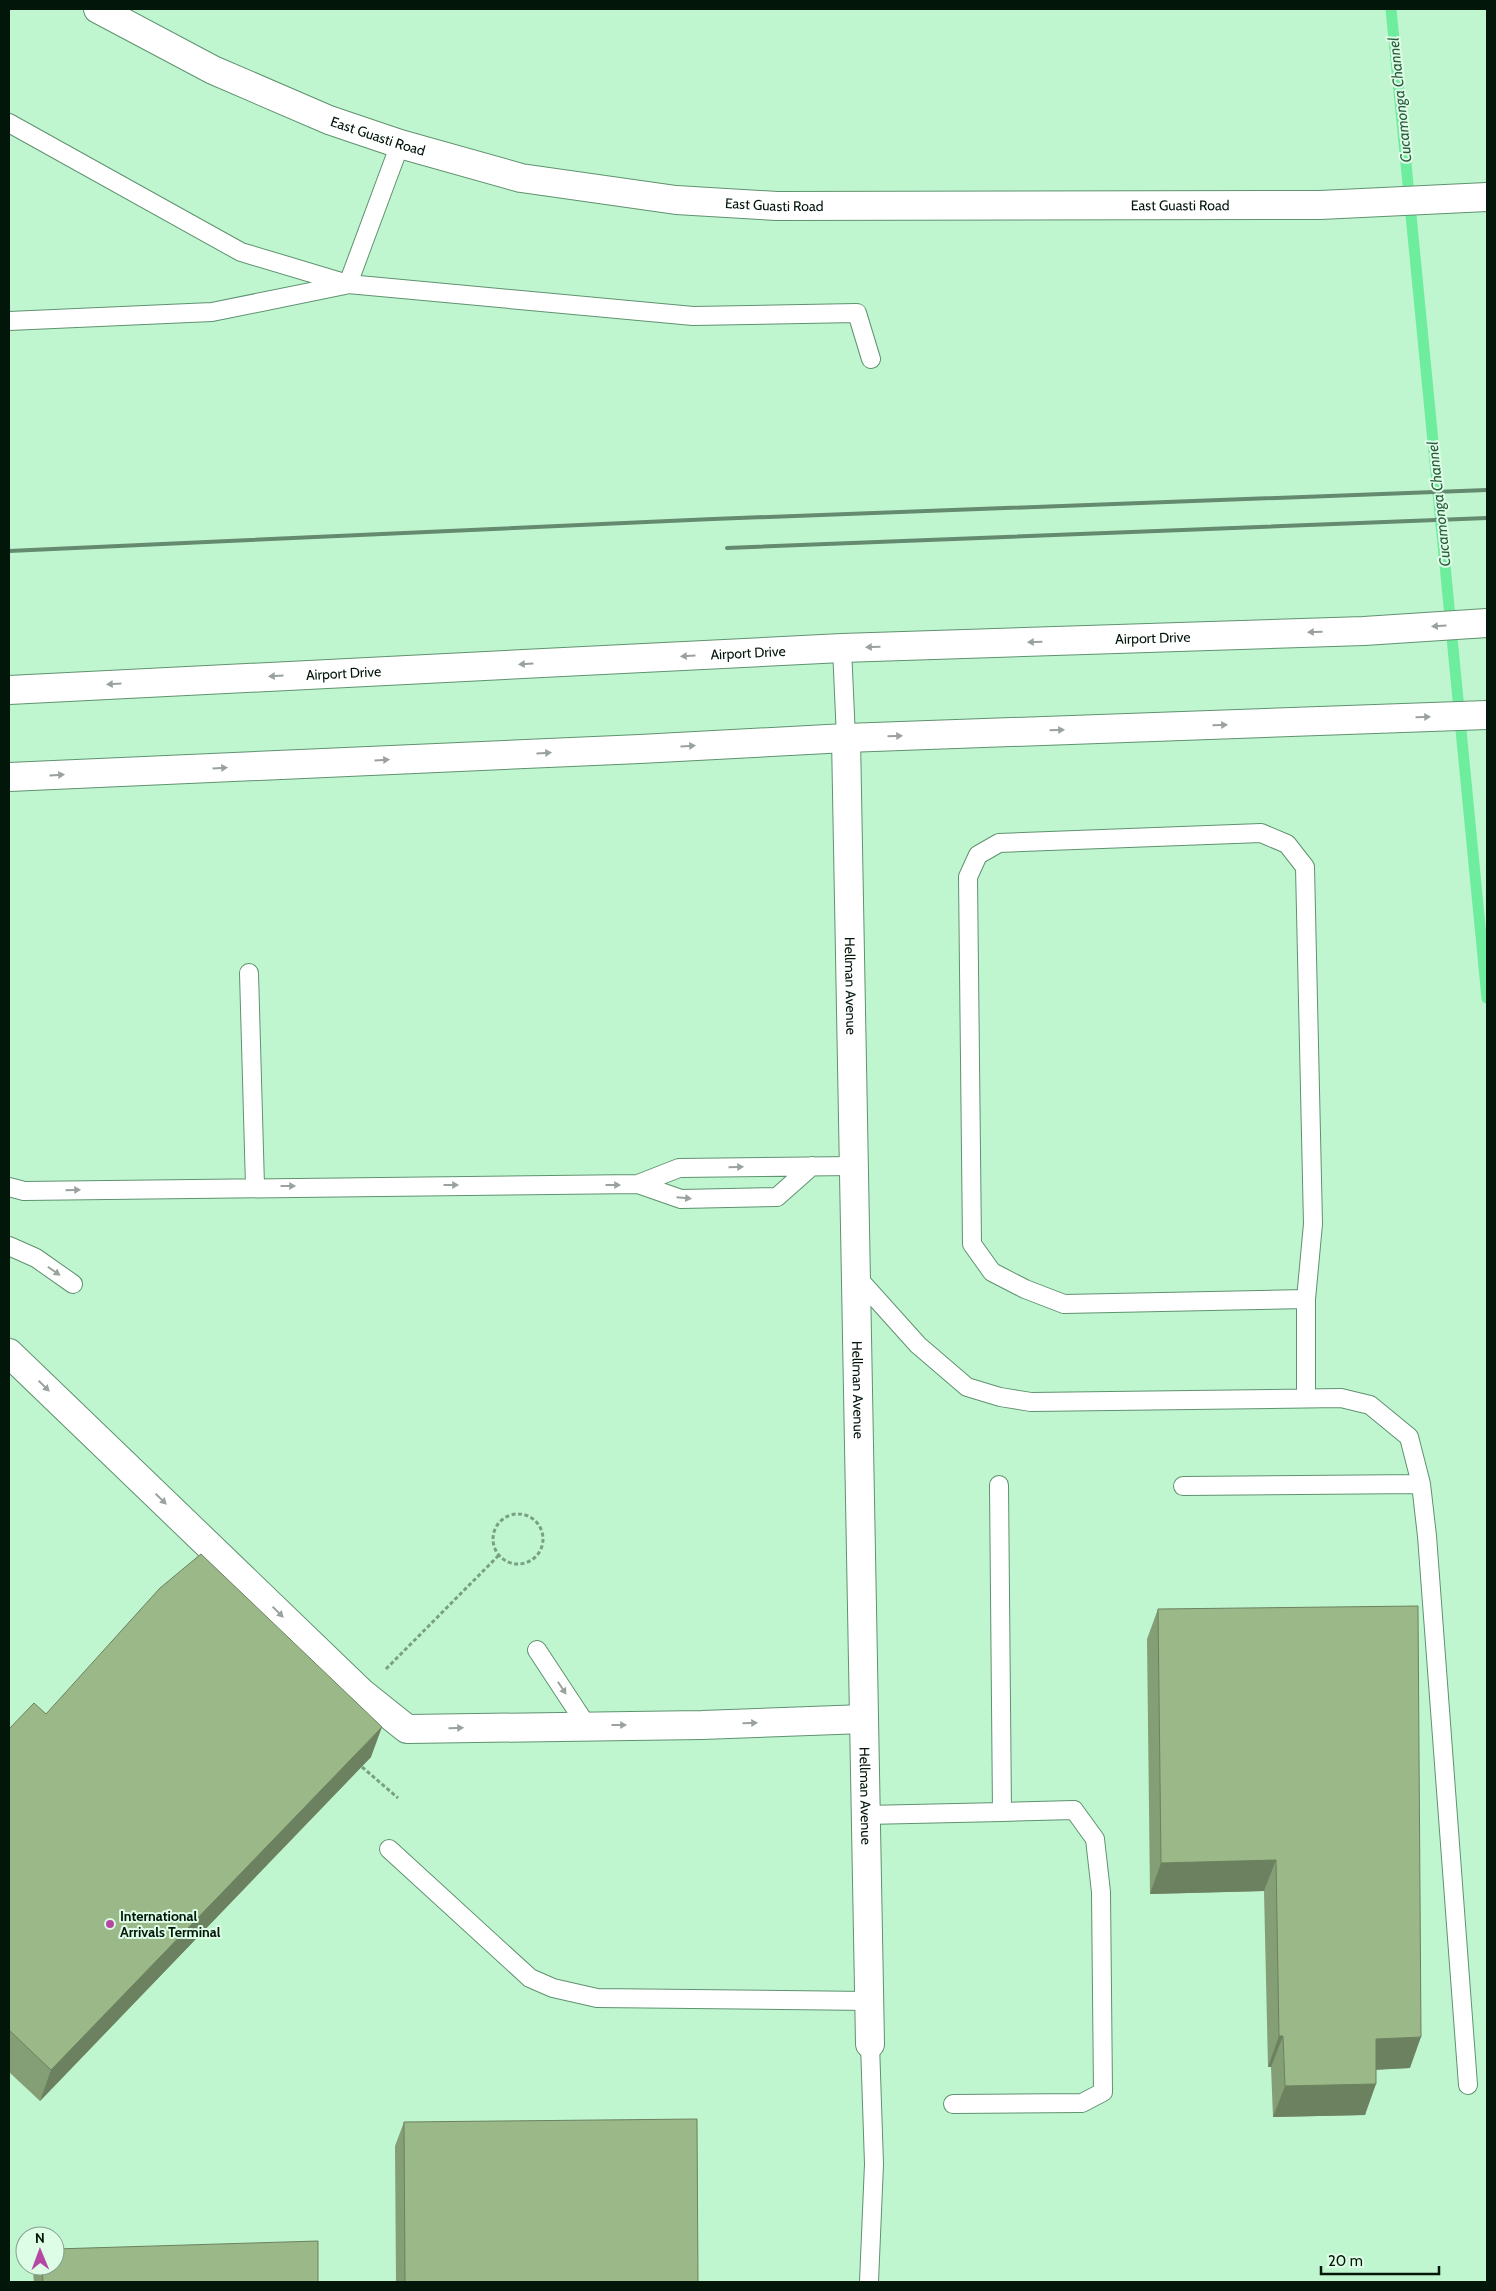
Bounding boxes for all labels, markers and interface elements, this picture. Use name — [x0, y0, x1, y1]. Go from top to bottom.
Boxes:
water label: Cucamonga Channel — [1384, 36, 1416, 163]
street label: East Guasti Road — [328, 112, 427, 160]
street label: East Guasti Road — [724, 194, 823, 215]
street label: East Guasti Road — [1131, 196, 1229, 214]
water label: Cucamonga Channel — [1423, 440, 1455, 567]
one-way arrow — [1430, 623, 1446, 631]
street label: Airport Drive — [1115, 628, 1191, 648]
one-way arrow — [1307, 629, 1323, 637]
one-way arrow — [1027, 638, 1043, 646]
street label: Airport Drive — [710, 642, 786, 664]
one-way arrow — [865, 644, 881, 652]
one-way arrow — [680, 652, 696, 660]
one-way arrow — [518, 660, 534, 668]
street label: Airport Drive — [306, 662, 382, 684]
one-way arrow — [268, 673, 284, 681]
one-way arrow — [106, 681, 122, 689]
one-way arrow — [1415, 713, 1431, 721]
one-way arrow — [1212, 720, 1228, 728]
one-way arrow — [1050, 726, 1066, 734]
one-way arrow — [887, 732, 903, 740]
one-way arrow — [680, 742, 696, 750]
one-way arrow — [537, 749, 553, 757]
one-way arrow — [374, 756, 390, 764]
one-way arrow — [212, 763, 228, 771]
one-way arrow — [50, 770, 66, 778]
street label: Hellman Avenue — [841, 937, 860, 1035]
one-way arrow — [728, 1163, 744, 1171]
one-way arrow — [605, 1180, 621, 1188]
one-way arrow — [443, 1181, 459, 1189]
one-way arrow — [280, 1182, 296, 1190]
one-way arrow — [65, 1186, 81, 1194]
one-way arrow — [677, 1194, 693, 1202]
one-way arrow — [48, 1266, 61, 1276]
street label: Hellman Avenue — [848, 1341, 868, 1439]
one-way arrow — [38, 1380, 50, 1392]
one-way arrow — [155, 1493, 167, 1505]
one-way arrow — [272, 1606, 284, 1618]
one-way arrow — [557, 1681, 567, 1695]
one-way arrow — [743, 1719, 759, 1727]
one-way arrow — [611, 1721, 627, 1729]
one-way arrow — [448, 1724, 464, 1732]
street label: Hellman Avenue — [856, 1747, 875, 1845]
place label: International Arrivals Terminal — [120, 1907, 221, 1941]
marker: International Arrivals Terminal — [104, 1918, 116, 1930]
north arrow — [15, 2226, 65, 2276]
text: N — [35, 2229, 45, 2247]
scale bar — [1321, 2244, 1438, 2276]
text: 20 m — [1328, 2252, 1363, 2270]

